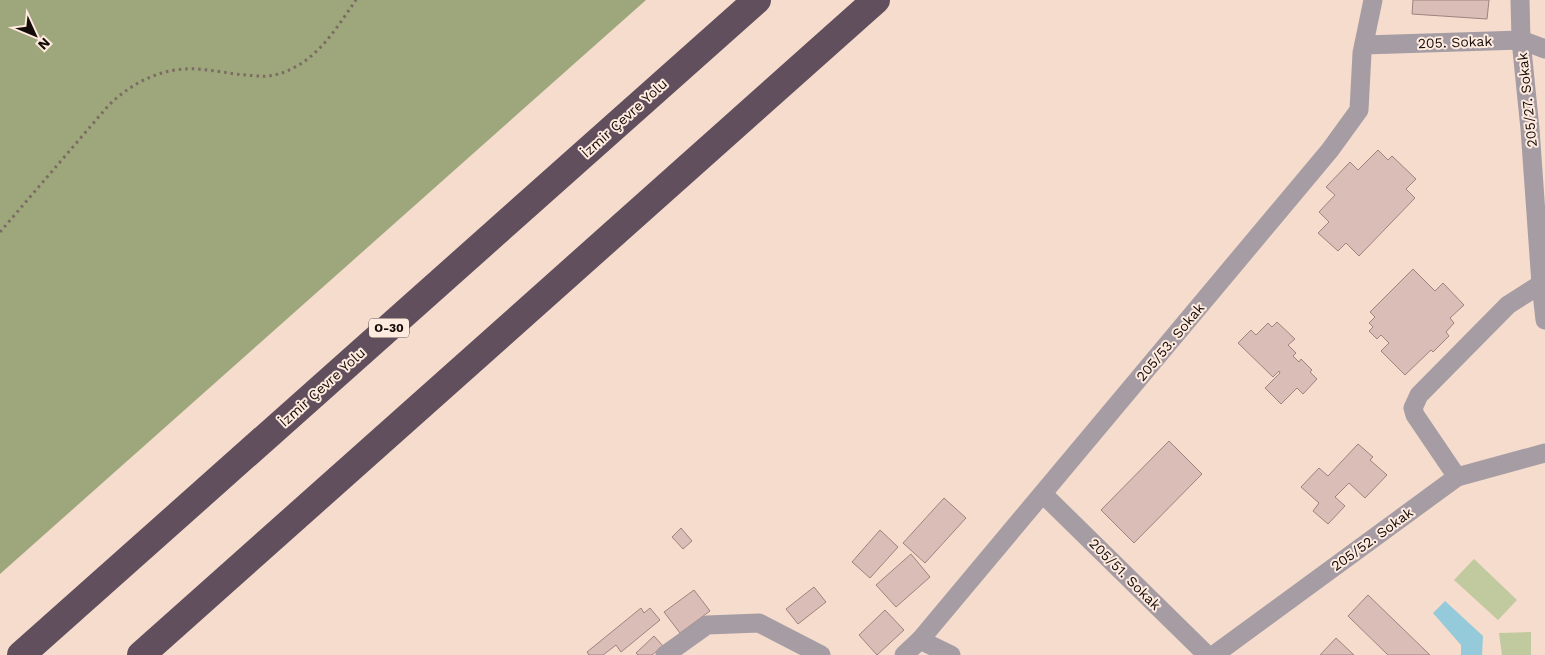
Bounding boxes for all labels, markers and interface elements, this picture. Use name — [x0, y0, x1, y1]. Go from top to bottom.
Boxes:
north arrow — [10, 10, 60, 60]
street label: 205. Sokak — [1417, 33, 1493, 51]
text: N — [35, 35, 54, 53]
street label: 205/27. Sokak — [1514, 52, 1540, 148]
street label: İzmir Çevre Yolu — [578, 75, 670, 161]
street label: 205/53. Sokak — [1133, 300, 1207, 384]
road number: O-30 — [369, 318, 409, 338]
street label: İzmir Çevre Yolu — [276, 344, 368, 430]
street label: 205/52. Sokak — [1328, 504, 1416, 574]
street label: 205/51. Sokak — [1086, 535, 1164, 613]

